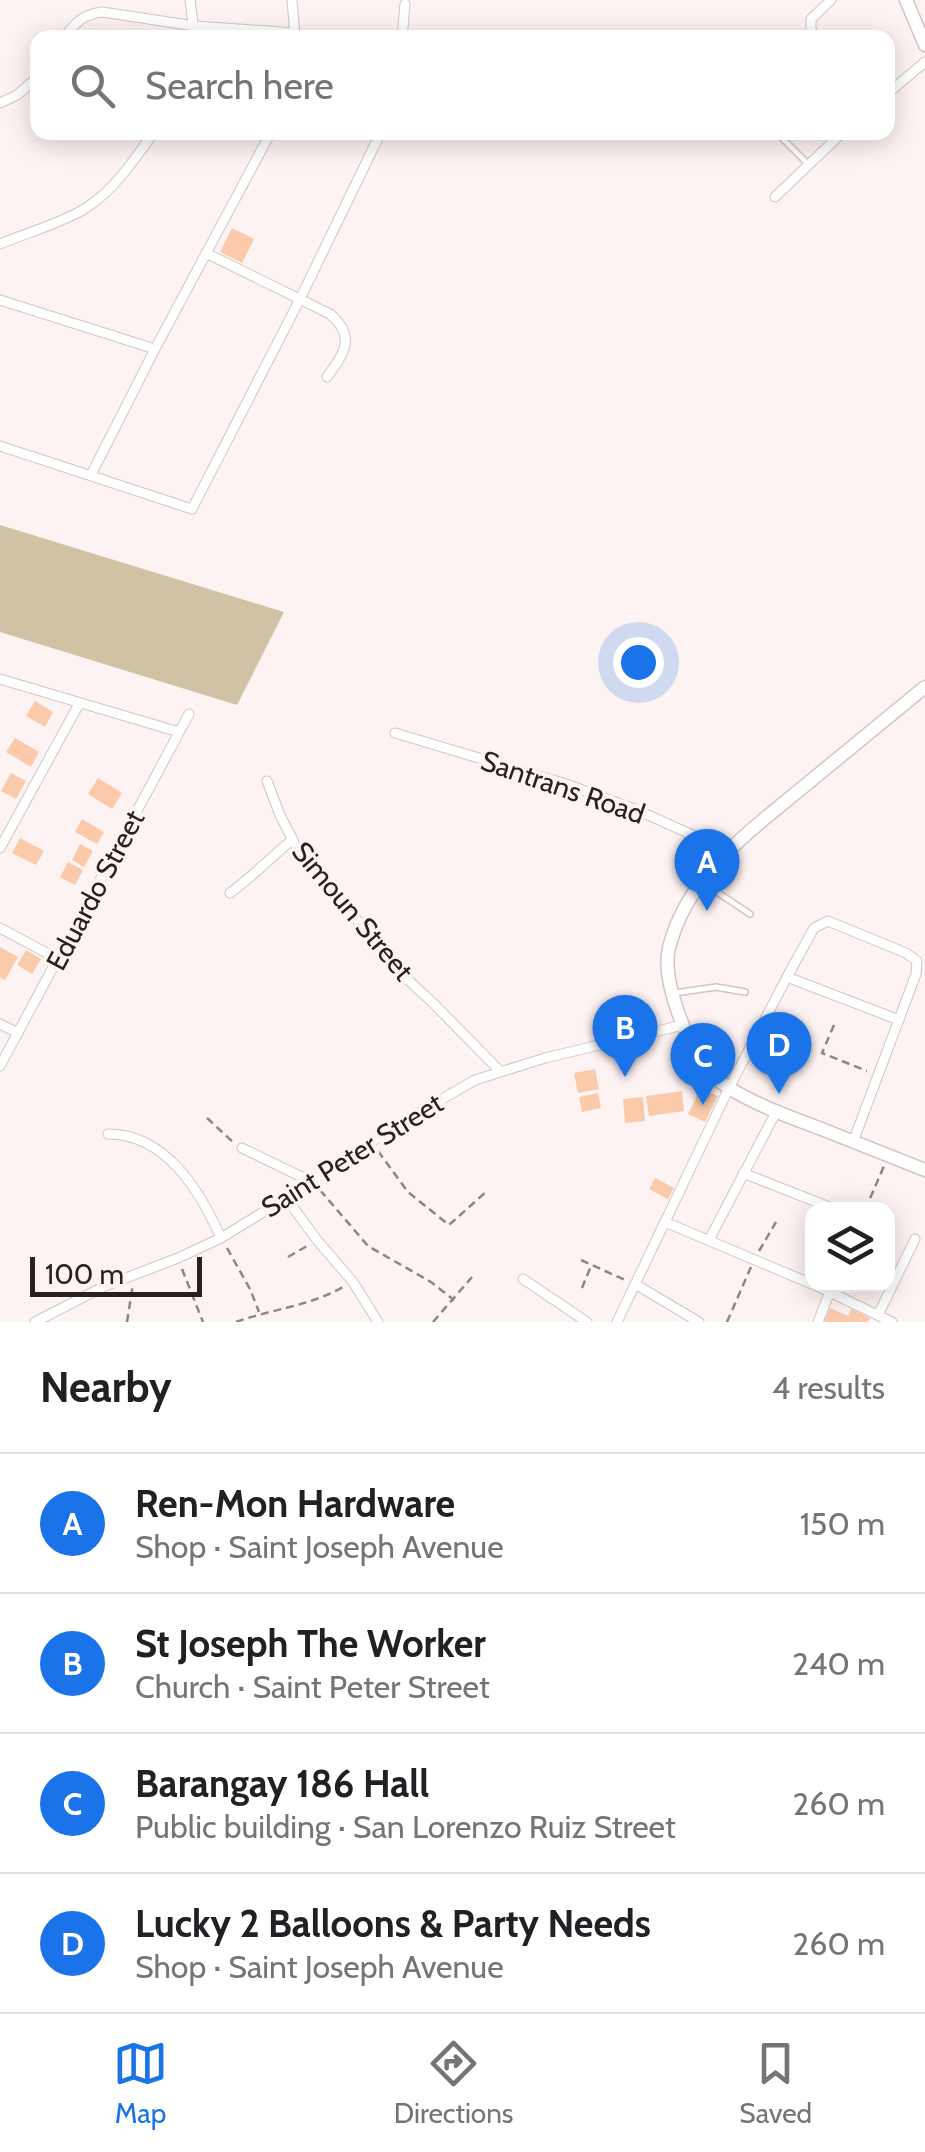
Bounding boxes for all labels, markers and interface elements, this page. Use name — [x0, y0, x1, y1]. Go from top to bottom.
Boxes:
search box — [30, 30, 895, 140]
icon: search — [65, 58, 120, 113]
text: Search here — [145, 62, 334, 109]
your location — [613, 637, 664, 688]
street label: Santrans Road — [477, 743, 649, 831]
street label: Eduardo Street — [39, 804, 151, 976]
pin: A — [674, 828, 740, 911]
street label: Simoun Street — [285, 835, 421, 987]
pin: B — [592, 994, 658, 1077]
pin: D — [746, 1012, 812, 1094]
pin: C — [670, 1022, 736, 1105]
street label: Saint Peter Street — [255, 1086, 449, 1224]
map controls — [805, 1202, 895, 1292]
button: layers — [805, 1202, 895, 1292]
scale bar — [30, 1252, 202, 1296]
text: 100 m — [45, 1257, 124, 1291]
text: Nearby — [40, 1361, 172, 1413]
text: 4 results — [772, 1368, 885, 1407]
text: Ren-Mon Hardware — [135, 1480, 455, 1527]
text: A — [62, 1504, 83, 1543]
text: 150 m — [800, 1504, 885, 1543]
text: Shop · Saint Joseph Avenue — [135, 1527, 504, 1566]
text: St Joseph The Worker — [135, 1620, 486, 1667]
text: B — [62, 1644, 83, 1683]
text: 240 m — [792, 1644, 885, 1683]
text: Church · Saint Peter Street — [135, 1667, 490, 1706]
text: Barangay 186 Hall — [135, 1760, 429, 1807]
text: C — [63, 1784, 82, 1823]
text: 260 m — [792, 1784, 885, 1823]
text: Public building · San Lorenzo Ruiz Street — [135, 1807, 676, 1846]
text: Lucky 2 Balloons & Party Needs — [135, 1900, 651, 1947]
text: D — [61, 1924, 84, 1963]
text: 260 m — [792, 1924, 885, 1963]
text: Shop · Saint Joseph Avenue — [135, 1947, 504, 1986]
tab: Map — [113, 2036, 168, 2130]
tab: Directions — [394, 2036, 513, 2130]
tab: Saved — [739, 2036, 812, 2130]

